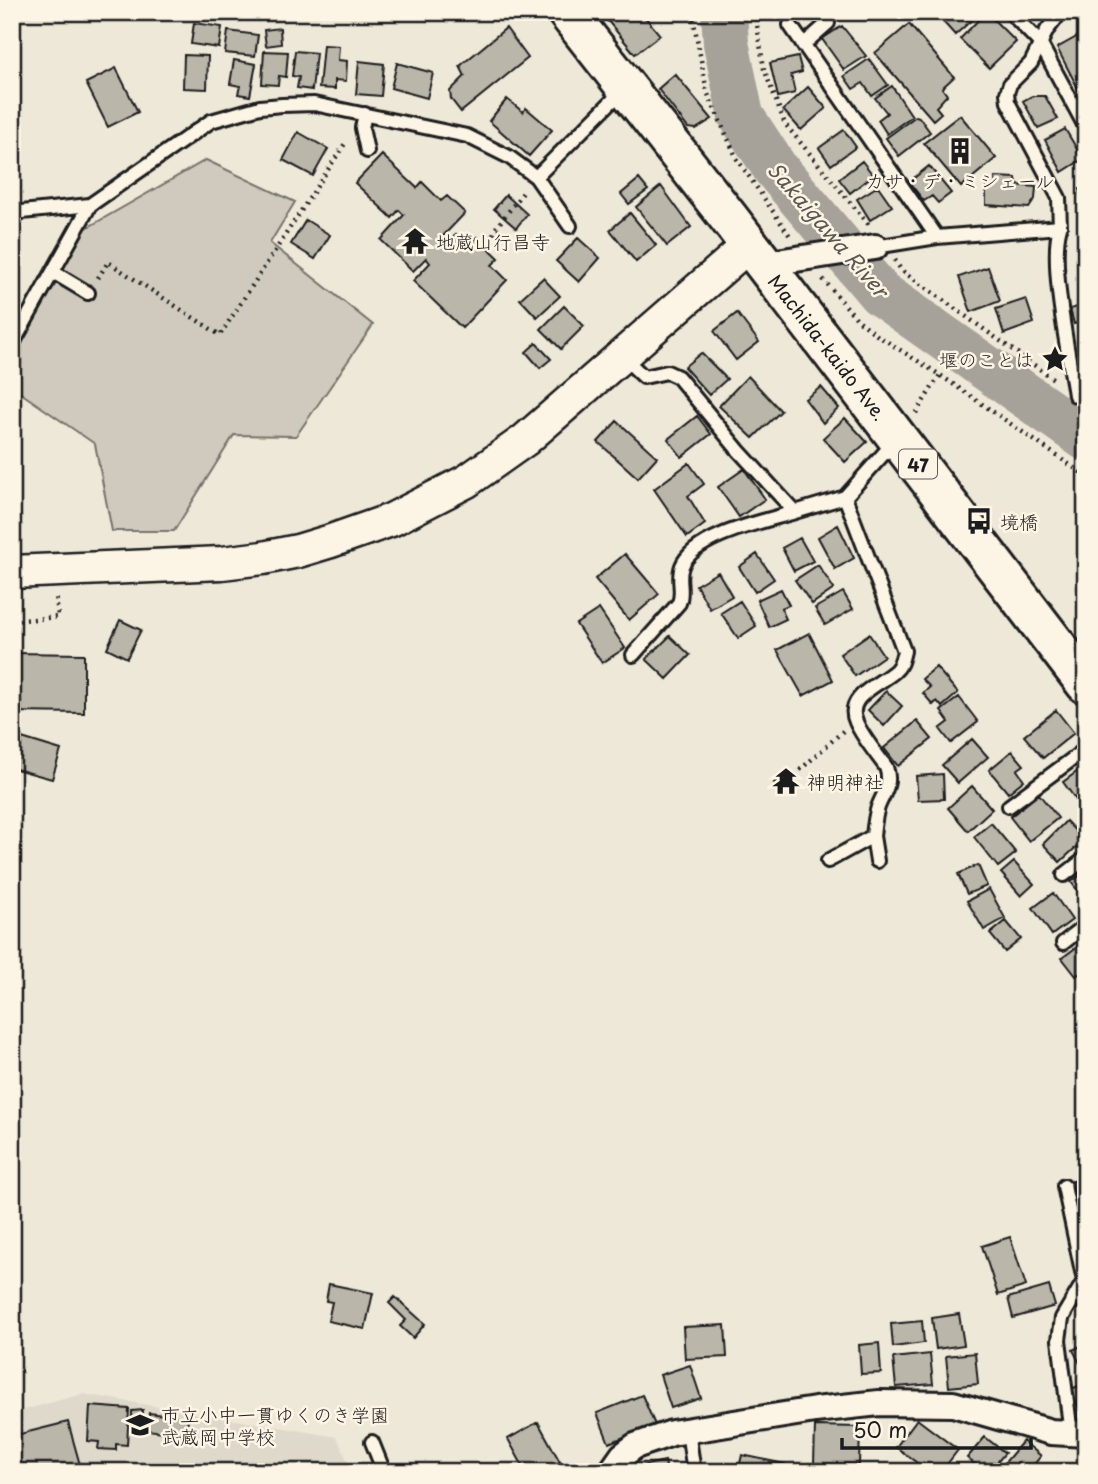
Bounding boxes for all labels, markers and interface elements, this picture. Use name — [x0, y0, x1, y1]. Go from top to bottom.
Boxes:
building icon: カサ・デ・ミシェール — [945, 136, 975, 166]
water label: Sakaigawa River — [761, 154, 899, 306]
place label: カサ・デ・ミシェール — [866, 166, 1054, 194]
temple icon: 地蔵山行昌寺 — [400, 226, 430, 256]
place label: 地蔵山行昌寺 — [436, 227, 550, 255]
street label: Machida-kaido Ave. — [762, 268, 894, 426]
place icon: 堰のことは — [1040, 344, 1070, 374]
place label: 堰のことは — [939, 345, 1034, 373]
road number: 47 — [899, 450, 937, 478]
bus stop icon: 境橋 — [964, 506, 994, 536]
place label: 境橋 — [1000, 507, 1038, 535]
temple icon: 神明神社 — [771, 766, 801, 796]
place label: 神明神社 — [807, 767, 883, 795]
place label: 市立小中一貫ゆくのき学園 武蔵岡中学校 — [161, 1400, 389, 1450]
scale bar — [842, 1407, 1032, 1451]
school or university icon: 市立小中一貫ゆくのき学園 武蔵岡中学校 — [125, 1410, 155, 1440]
text: 50 m — [853, 1413, 907, 1445]

